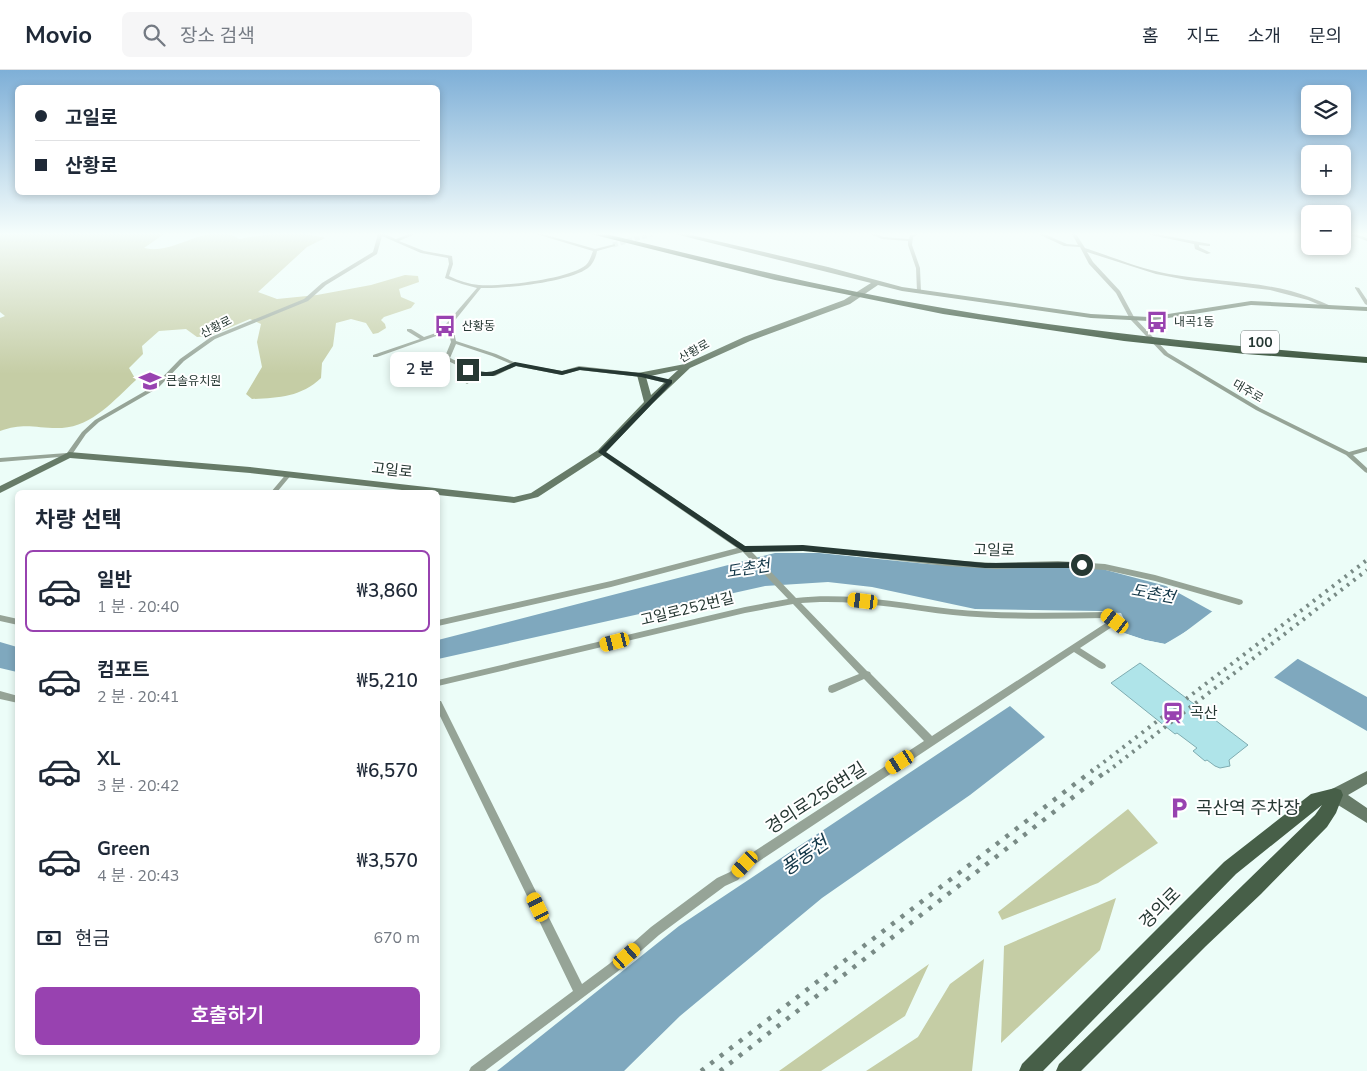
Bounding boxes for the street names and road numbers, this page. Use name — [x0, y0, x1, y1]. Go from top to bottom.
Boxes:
street label: 산황로 — [198, 312, 234, 342]
road number: 100 — [1241, 330, 1279, 354]
street label: 산황로 — [676, 336, 712, 366]
street label: 대주로 — [1230, 376, 1266, 406]
street label: 고일로 — [370, 458, 414, 482]
street label: 고일로 — [973, 540, 1015, 560]
street label: 고일로252번길 — [638, 588, 736, 630]
street label: 경의로256번길 — [761, 757, 871, 839]
street label: 경의로 — [1134, 882, 1186, 934]

